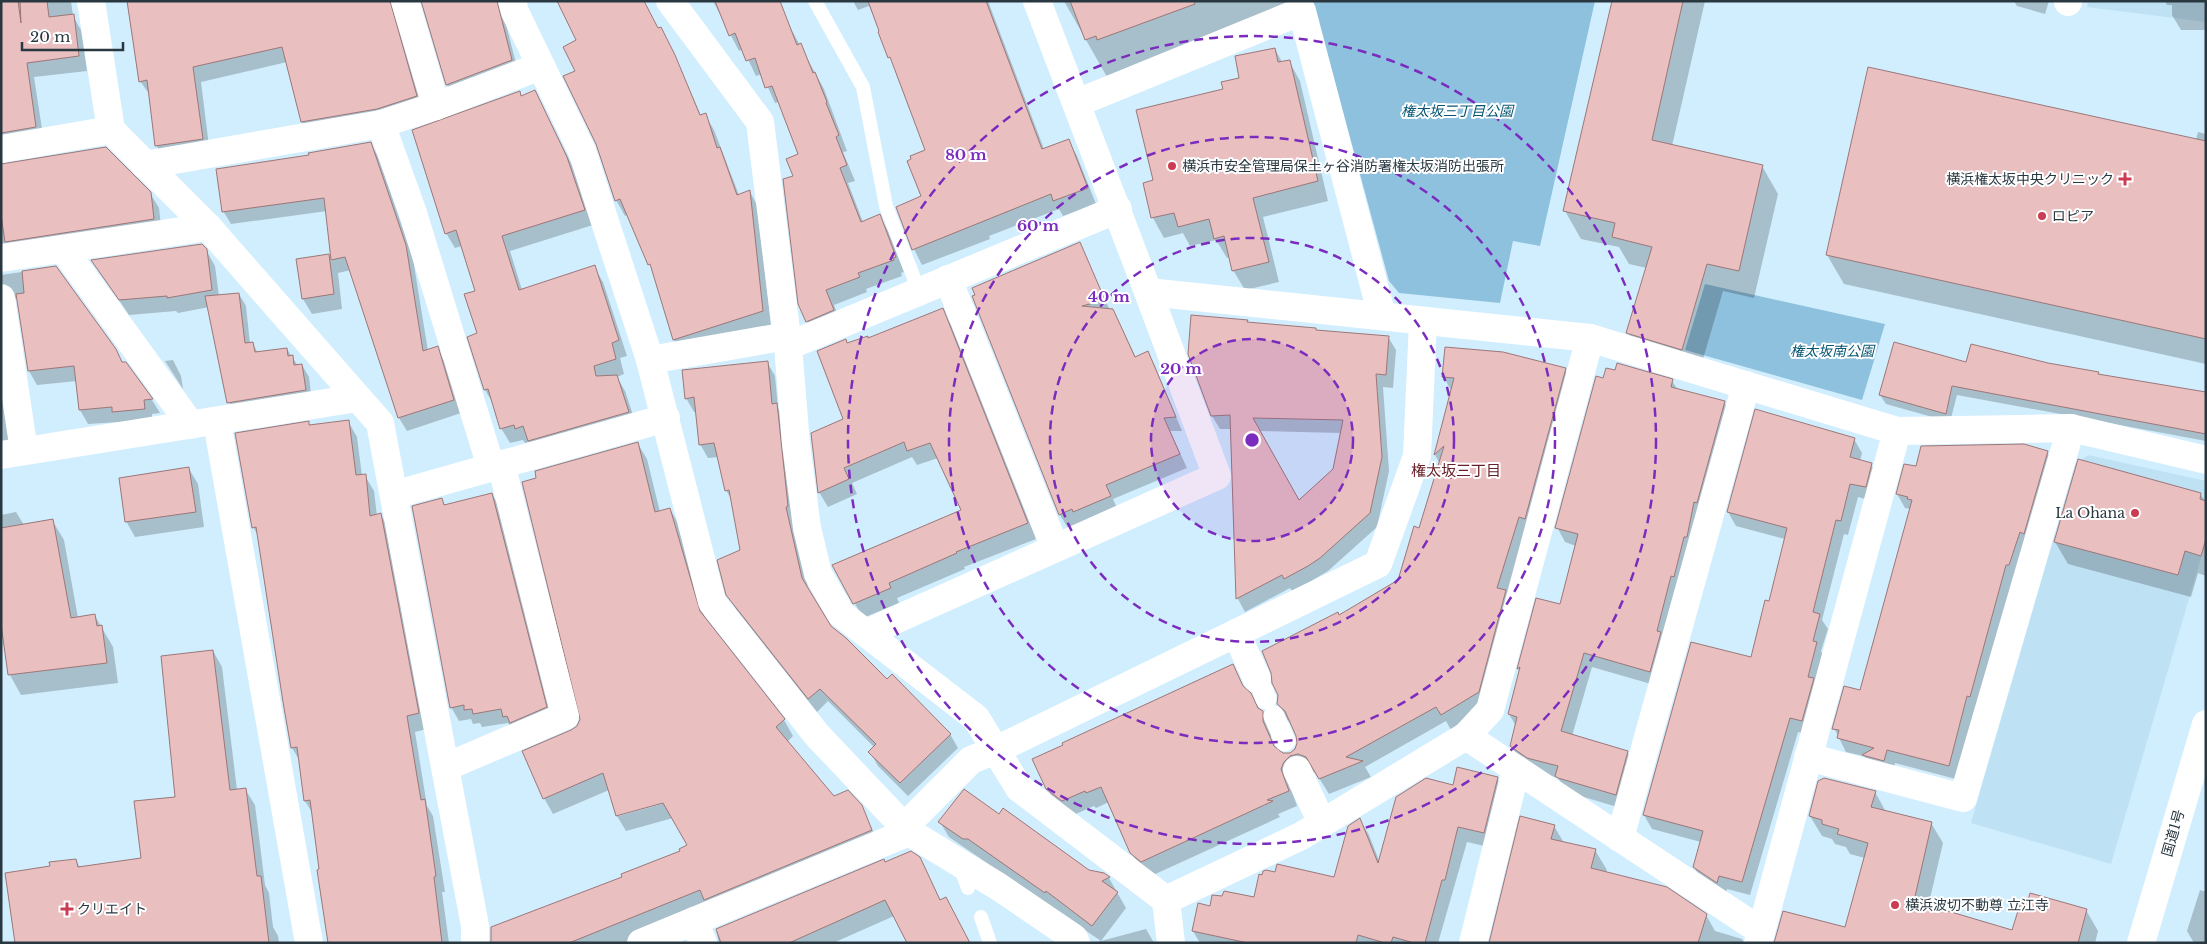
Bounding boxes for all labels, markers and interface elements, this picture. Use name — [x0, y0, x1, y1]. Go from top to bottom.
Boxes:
scale bar — [22, 20, 124, 52]
text: 20 m — [30, 27, 70, 46]
park label: 権太坂三丁目公園 — [1401, 102, 1515, 120]
text: 80 m — [945, 145, 987, 164]
place label: 横浜市安全管理局保土ヶ谷消防署権太坂消防出張所 — [1182, 157, 1504, 175]
marker: 横浜市安全管理局保土ヶ谷消防署権太坂消防出張所 — [1166, 160, 1178, 172]
place label: 横浜権太坂中央クリニック — [1946, 170, 2114, 188]
marker: 横浜権太坂中央クリニック — [2118, 172, 2132, 186]
place label: ロピア — [2052, 207, 2094, 225]
marker: ロピア — [2036, 210, 2048, 222]
text: 60 m — [1017, 216, 1059, 235]
text: 40 m — [1088, 287, 1130, 306]
park label: 権太坂南公園 — [1790, 342, 1876, 360]
text: 20 m — [1160, 359, 1202, 378]
centre of rings — [1243, 431, 1261, 449]
district label: 権太坂三丁目 — [1411, 461, 1501, 480]
place label: La Ohana — [2055, 504, 2125, 522]
marker: La Ohana — [2129, 507, 2141, 519]
street label: 国道1号 — [2158, 807, 2188, 859]
place label: 横浜波切不動尊 立江寺 — [1905, 896, 2049, 914]
marker: 横浜波切不動尊 立江寺 — [1889, 899, 1901, 911]
place label: クリエイト — [77, 900, 147, 918]
marker: クリエイト — [61, 903, 73, 915]

